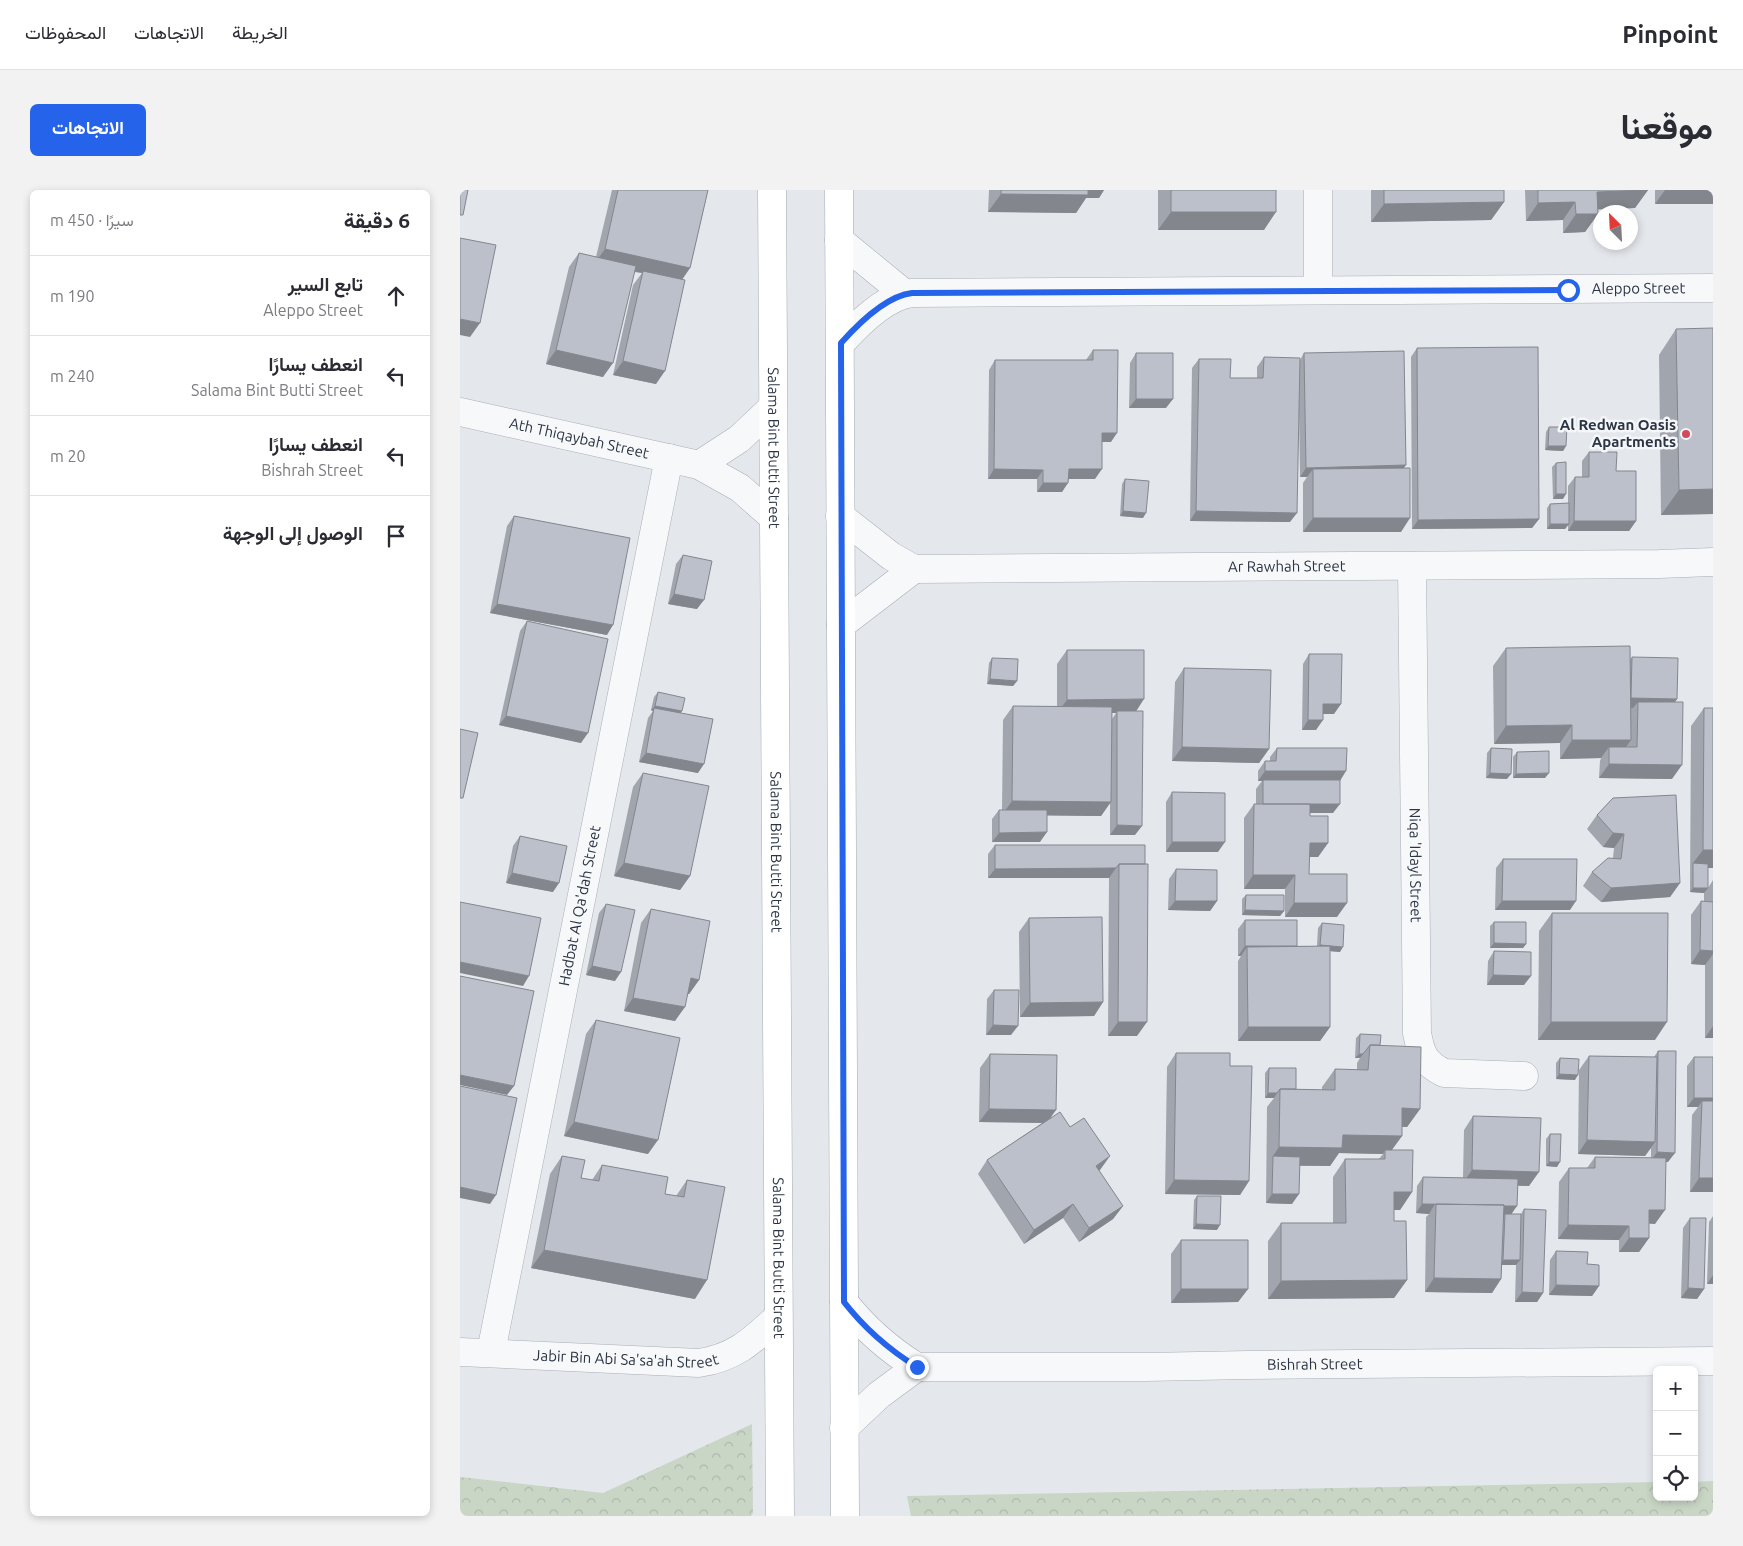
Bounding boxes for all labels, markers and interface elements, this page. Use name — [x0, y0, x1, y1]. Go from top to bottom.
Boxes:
text: Pinpoint — [1622, 21, 1718, 48]
text: المحفوظات — [25, 22, 106, 42]
text: الاتجاهات — [134, 22, 204, 42]
text: الخريطة — [232, 22, 288, 42]
button: الاتجاهات — [30, 104, 146, 156]
text: موقعنا — [1620, 106, 1713, 146]
north arrow — [1593, 205, 1638, 250]
text: 6 دقيقة — [344, 208, 410, 232]
text: سيرًا · 450 m — [50, 211, 134, 229]
text: تابع السير — [288, 273, 363, 295]
route start — [1557, 279, 1580, 302]
street label: Aleppo Street — [1592, 279, 1686, 297]
icon: ahead — [382, 282, 410, 310]
text: 190 m — [50, 287, 95, 305]
text: Aleppo Street — [263, 301, 363, 319]
text: انعطف يسارًا — [269, 353, 363, 375]
icon: left — [382, 362, 410, 390]
text: 240 m — [50, 367, 95, 385]
street label: Salama Bint Butti Street — [765, 367, 783, 529]
text: Salama Bint Butti Street — [191, 381, 363, 399]
street label: Ath Thiqaybah Street — [508, 414, 651, 462]
place label: Al Redwan Oasis Apartments — [1560, 416, 1676, 450]
marker: Al Redwan Oasis Apartments — [1680, 428, 1692, 440]
text: انعطف يسارًا — [269, 433, 363, 455]
icon: left — [382, 442, 410, 470]
text: 20 m — [50, 447, 86, 465]
text: Bishrah Street — [261, 461, 363, 479]
text: الوصول إلى الوجهة — [223, 522, 363, 544]
icon: arrive — [382, 522, 410, 550]
street label: Ar Rawhah Street — [1228, 557, 1346, 575]
street label: Salama Bint Butti Street — [768, 771, 785, 933]
street label: Niqa 'Idayl Street — [1407, 807, 1425, 923]
street label: Hadbat Al Qa'dah Street — [555, 824, 604, 987]
street label: Salama Bint Butti Street — [770, 1177, 788, 1339]
street label: Jabir Bin Abi Sa'sa'ah Street — [533, 1346, 721, 1371]
street label: Bishrah Street — [1267, 1355, 1363, 1373]
route end — [906, 1356, 929, 1379]
map controls — [1653, 1366, 1698, 1501]
button: + — [1653, 1366, 1698, 1411]
button: − — [1653, 1411, 1698, 1456]
button: locate — [1653, 1456, 1698, 1501]

